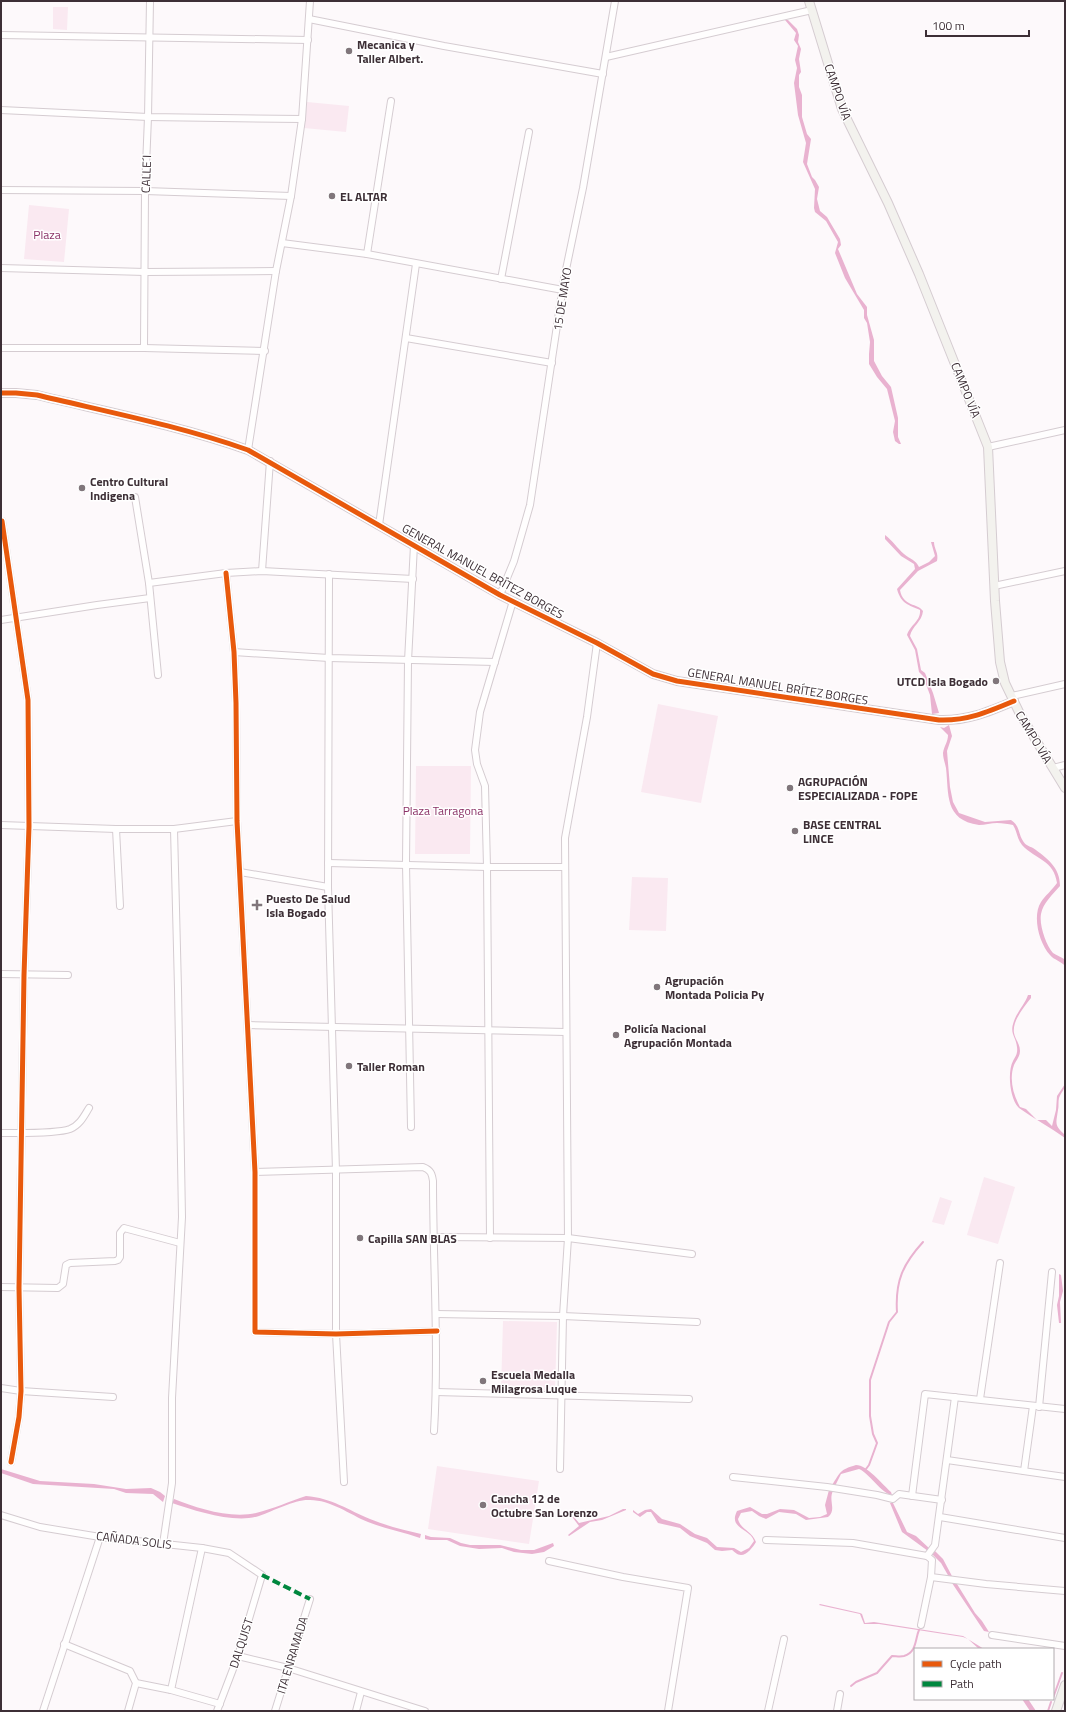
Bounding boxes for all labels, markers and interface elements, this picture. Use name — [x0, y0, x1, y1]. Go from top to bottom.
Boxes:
scale bar — [926, 12, 1029, 38]
text: 100 m — [932, 16, 965, 35]
place label: Mecanica y Taller Albert. — [357, 35, 423, 68]
marker: Mecanica y Taller Albert. — [344, 46, 354, 56]
street label: CAMPO VÍA — [819, 61, 857, 123]
street label: CALLE´I — [136, 155, 156, 193]
place label: EL ALTAR — [340, 187, 387, 206]
marker: EL ALTAR — [327, 191, 337, 201]
park label: Plaza — [33, 225, 61, 244]
street label: 15 DE MAYO — [548, 266, 576, 332]
street label: CAMPO VÍA — [946, 359, 986, 421]
place label: Centro Cultural Indigena — [90, 472, 168, 505]
marker: Centro Cultural Indigena — [77, 483, 87, 493]
street label: GENERAL MANUEL BRÍTEZ BORGES — [399, 518, 567, 624]
street label: GENERAL MANUEL BRÍTEZ BORGES — [686, 662, 870, 710]
place label: UTCD Isla Bogado — [897, 672, 988, 691]
marker: UTCD Isla Bogado — [991, 676, 1001, 686]
street label: CAMPO VÍA — [1011, 707, 1057, 767]
place label: AGRUPACIÓN ESPECIALIZADA - FOPE — [798, 772, 918, 805]
marker: AGRUPACIÓN ESPECIALIZADA - FOPE — [785, 783, 795, 793]
park label: Plaza Tarragona — [403, 801, 483, 820]
place label: BASE CENTRAL LINCE — [803, 815, 882, 848]
marker: BASE CENTRAL LINCE — [790, 826, 800, 836]
place label: Puesto De Salud Isla Bogado — [266, 889, 350, 922]
marker: Puesto De Salud Isla Bogado — [251, 899, 263, 911]
place label: Agrupación Montada Policia Py — [665, 971, 764, 1004]
marker: Agrupación Montada Policia Py — [652, 982, 662, 992]
place label: Policía Nacional Agrupación Montada — [624, 1019, 732, 1052]
marker: Policía Nacional Agrupación Montada — [611, 1030, 621, 1040]
place label: Taller Roman — [357, 1057, 425, 1076]
marker: Taller Roman — [344, 1061, 354, 1071]
place label: Capilla SAN BLAS — [368, 1229, 457, 1248]
marker: Capilla SAN BLAS — [355, 1233, 365, 1243]
place label: Escuela Medalla Milagrosa Luque — [491, 1365, 577, 1398]
marker: Escuela Medalla Milagrosa Luque — [478, 1376, 488, 1386]
place label: Cancha 12 de Octubre San Lorenzo — [491, 1489, 598, 1522]
marker: Cancha 12 de Octubre San Lorenzo — [478, 1500, 488, 1510]
street label: CAÑADA SOLIS — [95, 1526, 173, 1554]
street label: ITA ENRAMADA — [271, 1614, 313, 1696]
street label: DALQUIST — [224, 1615, 258, 1670]
legend — [914, 1648, 1054, 1700]
text: Cycle path — [950, 1654, 1002, 1673]
text: Path — [950, 1674, 974, 1693]

